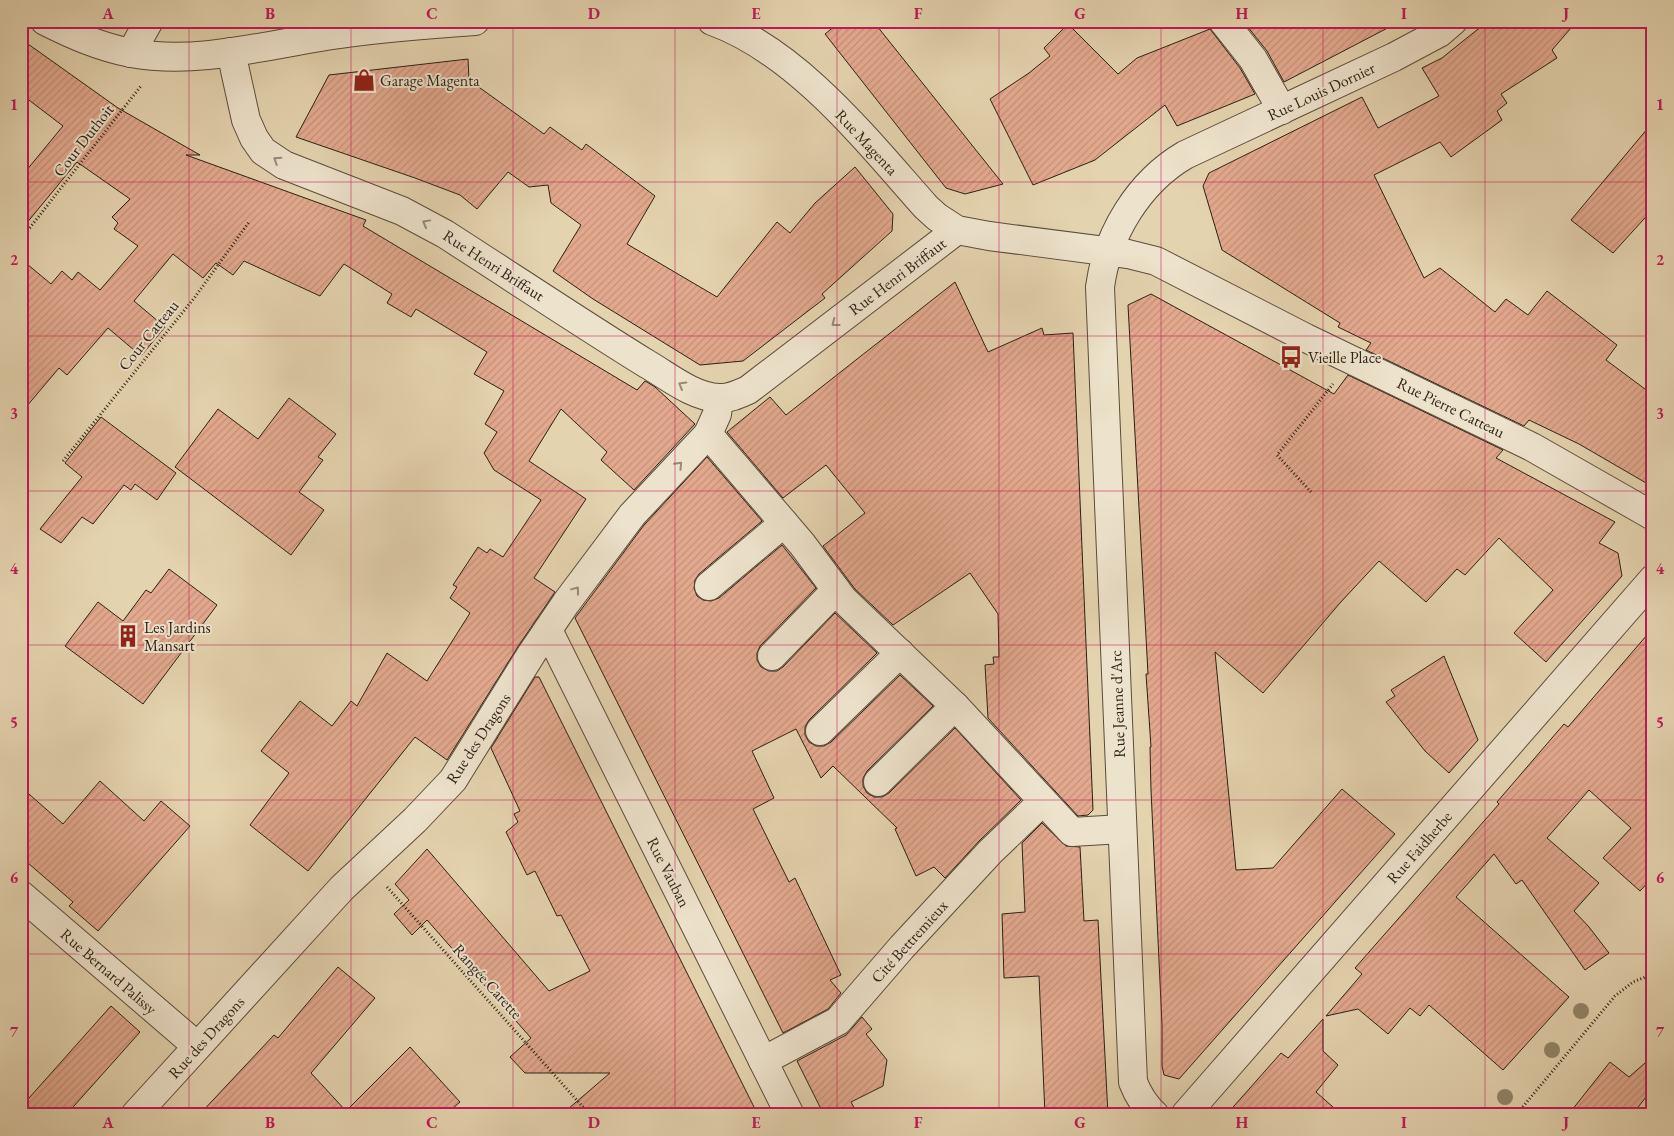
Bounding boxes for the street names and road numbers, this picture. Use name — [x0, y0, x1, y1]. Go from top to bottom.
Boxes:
street label: Rue Louis Dornier — [1264, 57, 1379, 126]
street label: Cour Duthoit — [48, 100, 118, 181]
street label: Rue Magenta — [831, 105, 903, 180]
street label: Rue Henri Briffaut — [439, 225, 548, 306]
street label: Rue Henri Briffaut — [844, 233, 950, 320]
street label: Cour Catteau — [113, 295, 184, 375]
street label: Rue Pierre Catteau — [1393, 372, 1509, 443]
street label: Rue Jeanne d'Arc — [1105, 650, 1130, 758]
street label: Rue des Dragons — [441, 689, 516, 788]
street label: Rue Faidherbe — [1382, 807, 1457, 888]
street label: Rue Vauban — [642, 834, 695, 911]
street label: Cité Bettremieux — [866, 895, 952, 987]
street label: Rue Bernard Palissy — [56, 924, 162, 1020]
street label: Rangée Carette — [448, 939, 527, 1023]
street label: Rue des Dragons — [164, 992, 249, 1083]

